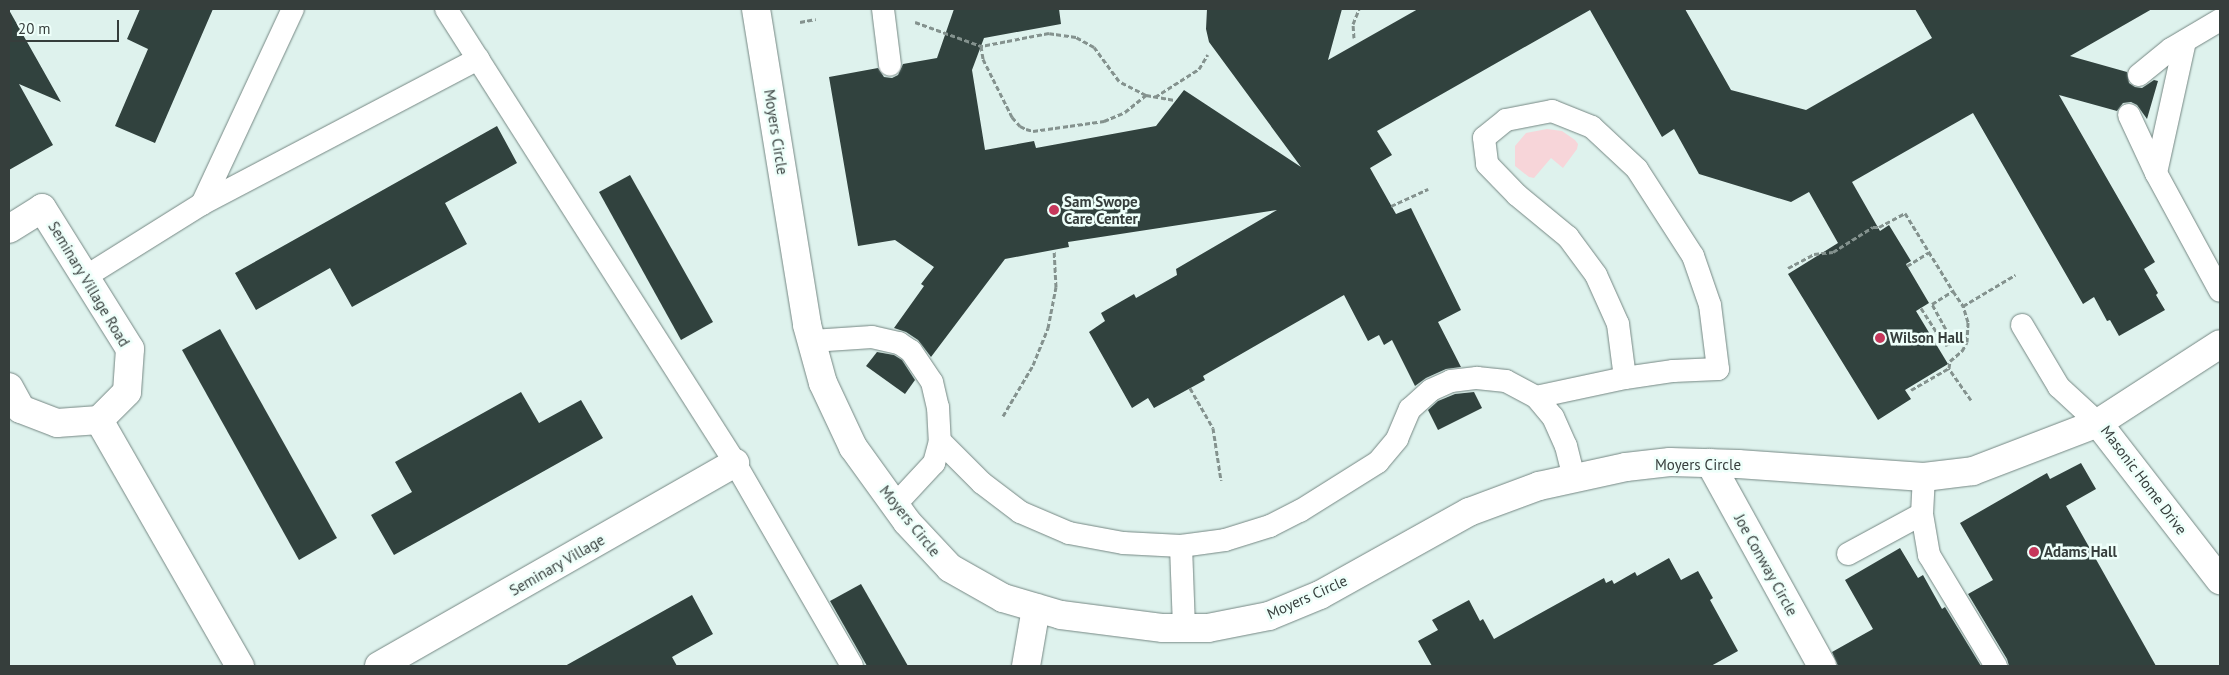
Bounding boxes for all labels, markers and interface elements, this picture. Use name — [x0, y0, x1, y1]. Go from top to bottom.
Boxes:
scale bar — [12, 10, 121, 42]
text: 20 m — [18, 19, 51, 38]
street label: Moyers Circle — [760, 88, 792, 176]
place label: Sam Swope Care Center — [1064, 192, 1138, 227]
marker: Sam Swope Care Center — [1048, 204, 1060, 216]
street label: Seminary Village Road — [44, 218, 134, 350]
place label: Wilson Hall — [1890, 329, 1964, 347]
marker: Wilson Hall — [1874, 332, 1886, 344]
street label: Masonic Home Drive — [2097, 422, 2191, 538]
street label: Moyers Circle — [1655, 456, 1741, 474]
street label: Moyers Circle — [876, 482, 944, 560]
street label: Joe Conway Circle — [1730, 511, 1802, 619]
street label: Seminary Village — [506, 530, 608, 600]
place label: Adams Hall — [2044, 543, 2117, 561]
marker: Adams Hall — [2028, 546, 2040, 558]
street label: Moyers Circle — [1264, 571, 1350, 623]

